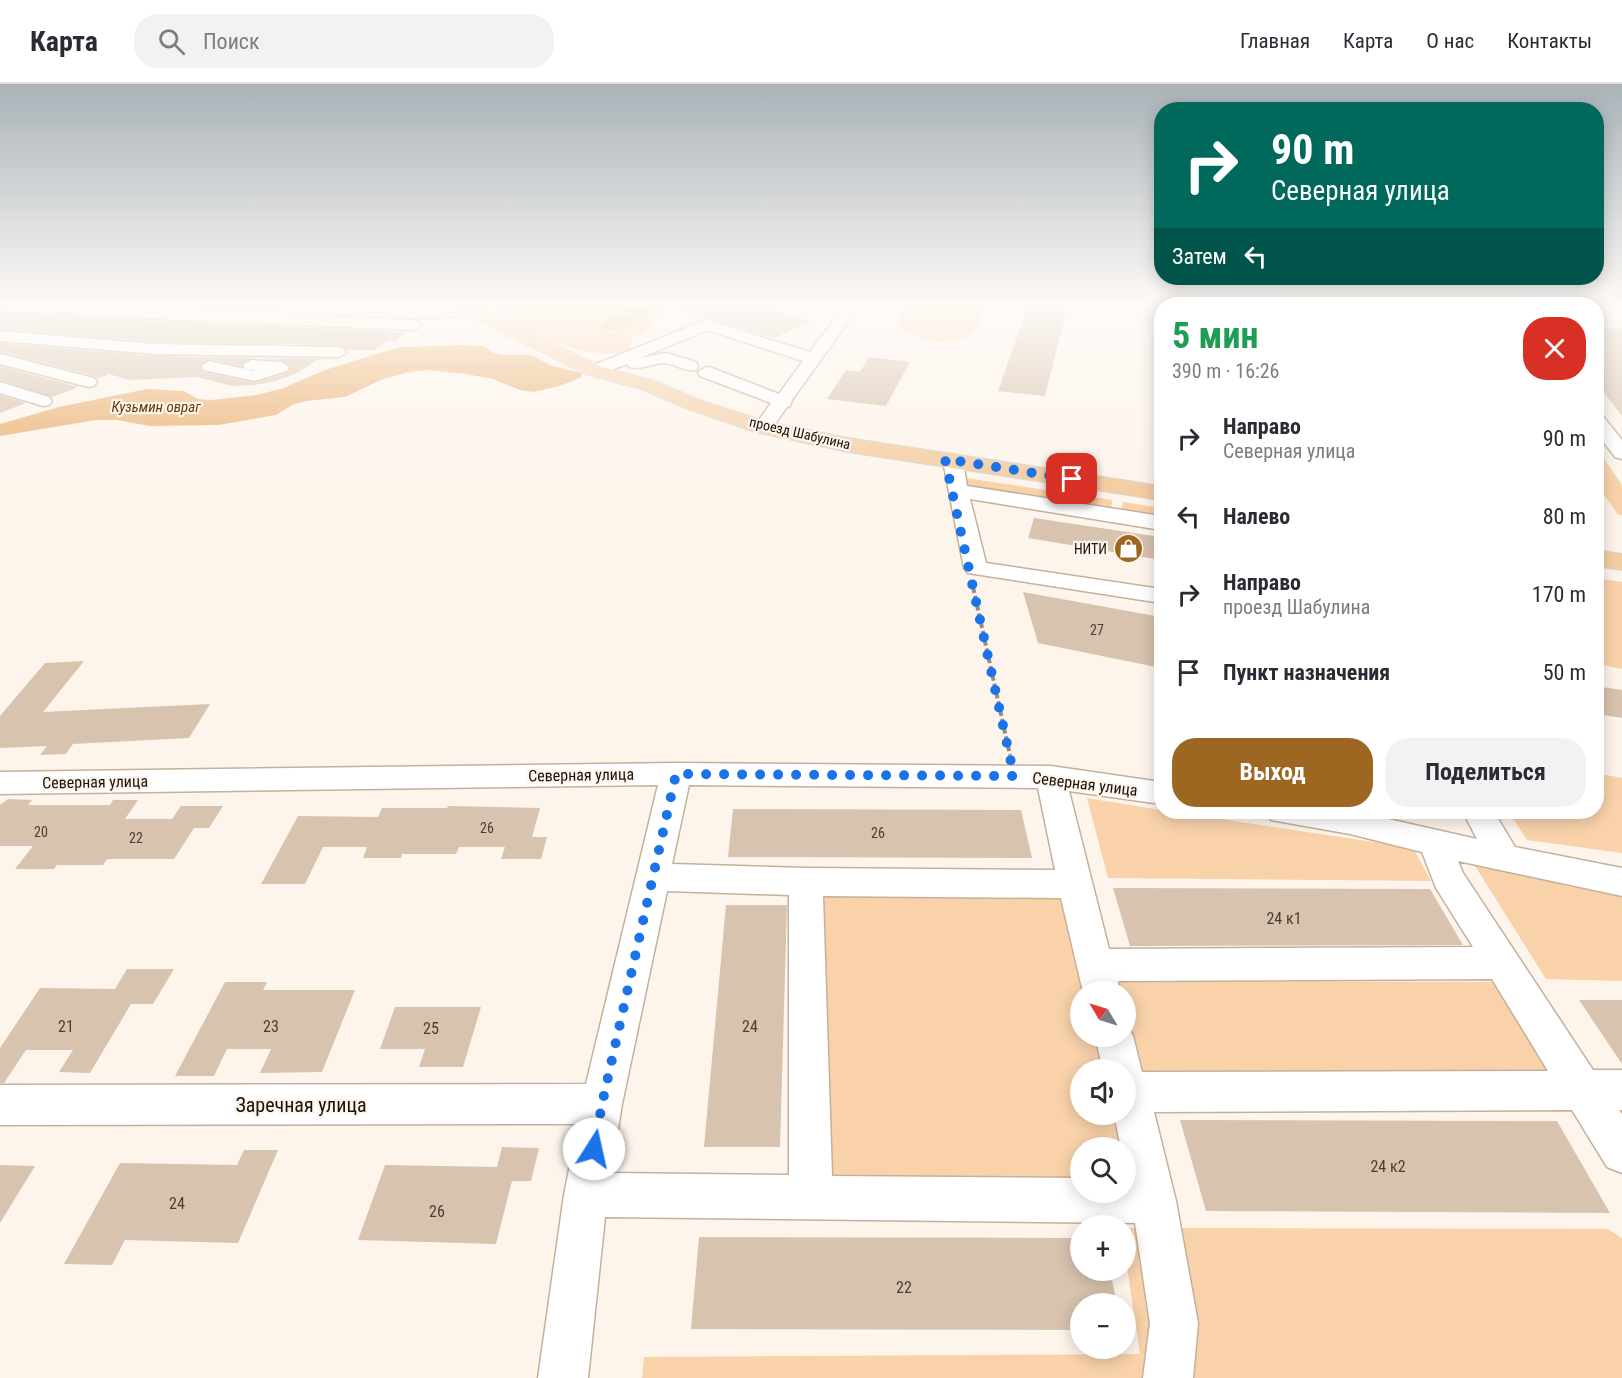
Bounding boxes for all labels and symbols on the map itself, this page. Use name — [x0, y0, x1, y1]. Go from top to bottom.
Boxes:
water label: Кузьмин овраг — [111, 398, 201, 416]
street label: проезд Шабулина — [748, 414, 852, 452]
pin — [1046, 453, 1097, 504]
shop icon: НИТИ — [1112, 533, 1144, 565]
place label: НИТИ — [1074, 541, 1107, 557]
house number: 27 — [1090, 622, 1104, 638]
street label: Северная улица — [528, 765, 634, 785]
street label: Северная улица — [1031, 768, 1139, 800]
street label: Северная улица — [42, 772, 148, 792]
house number: 26 — [480, 820, 494, 836]
house number: 20 — [34, 824, 48, 840]
house number: 26 — [871, 825, 885, 841]
house number: 22 — [129, 830, 143, 846]
house number: 24 к1 — [1266, 909, 1302, 928]
north arrow — [1070, 981, 1136, 1047]
house number: 21 — [58, 1017, 74, 1036]
house number: 23 — [263, 1017, 279, 1036]
house number: 24 — [742, 1017, 758, 1036]
house number: 25 — [423, 1019, 439, 1038]
street label: Заречная улица — [235, 1093, 367, 1117]
position arrow — [562, 1117, 626, 1181]
house number: 24 к2 — [1370, 1157, 1406, 1176]
house number: 24 — [169, 1194, 185, 1213]
house number: 26 — [429, 1202, 445, 1221]
house number: 22 — [896, 1278, 912, 1297]

